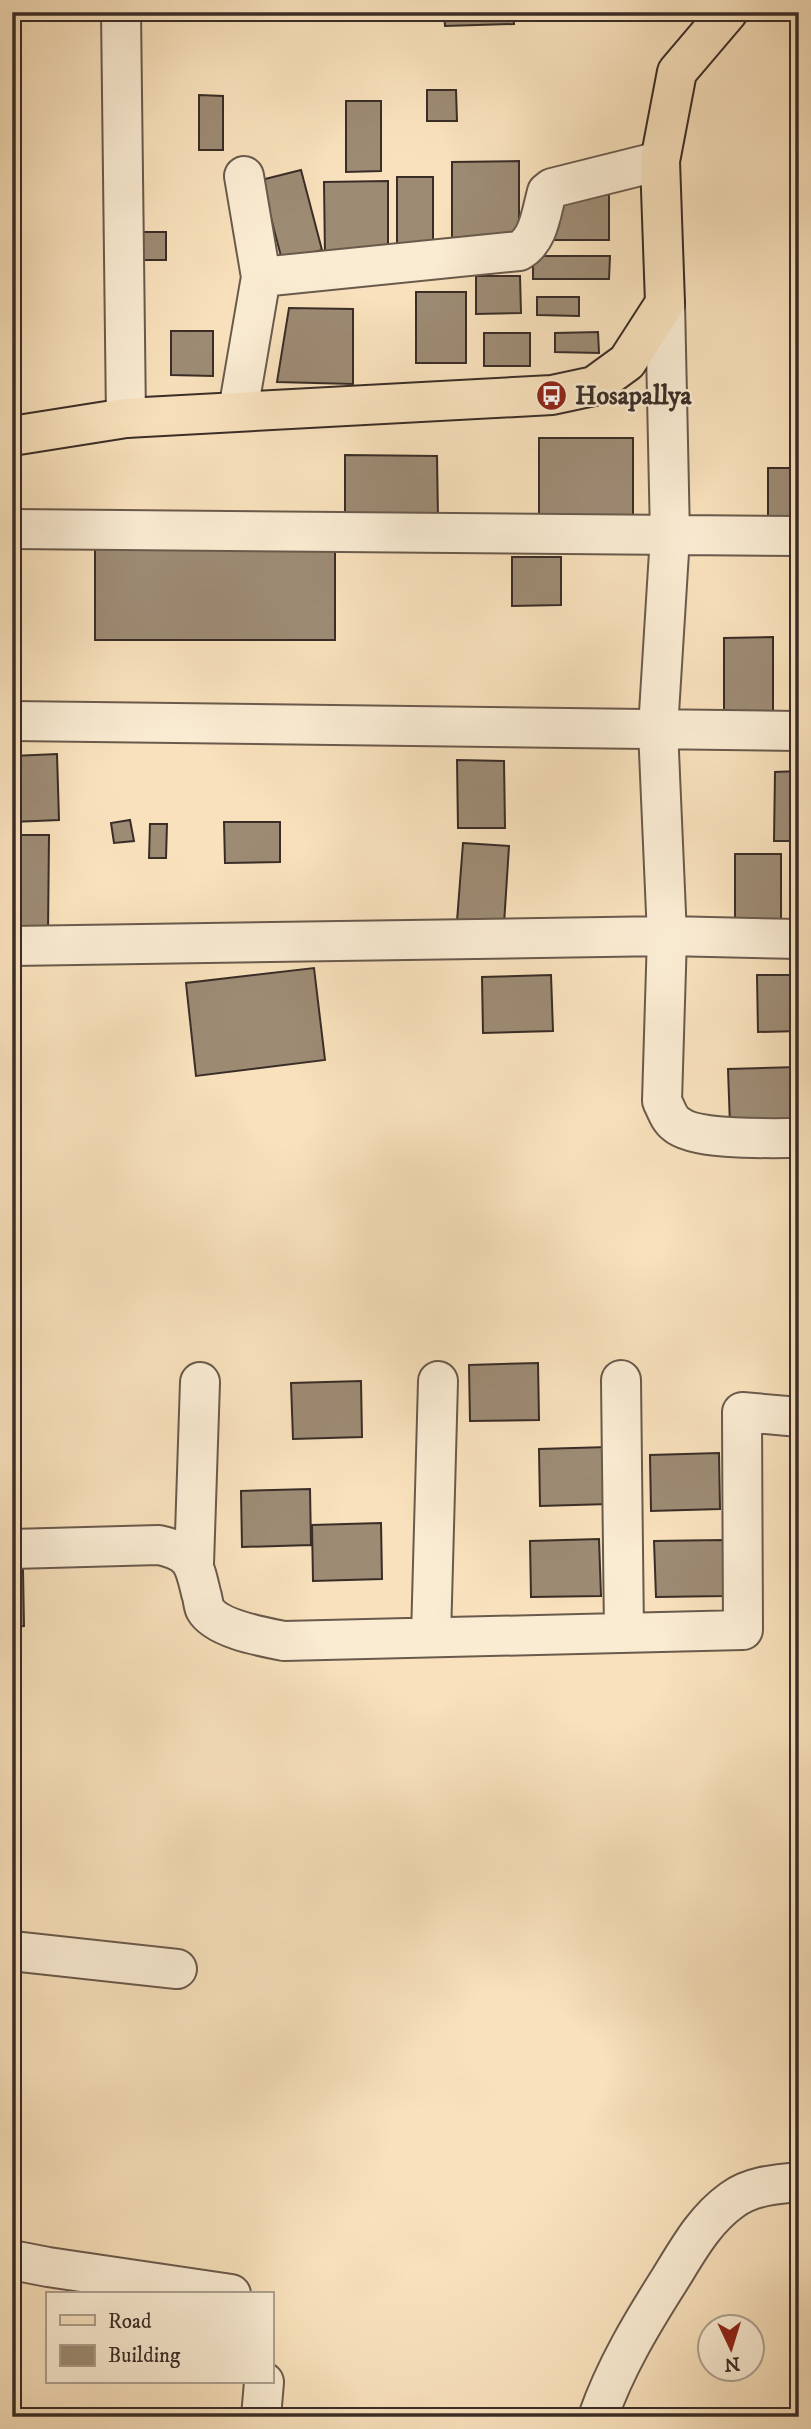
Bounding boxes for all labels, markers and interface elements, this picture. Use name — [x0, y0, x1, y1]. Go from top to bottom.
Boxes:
bus stop icon: Hosapallya — [535, 378, 569, 412]
place label: Hosapallya — [575, 380, 693, 413]
legend — [46, 2292, 273, 2384]
text: Road — [108, 2309, 152, 2335]
north arrow — [696, 2314, 766, 2384]
text: Building — [108, 2343, 181, 2369]
text: N — [723, 2351, 741, 2376]

